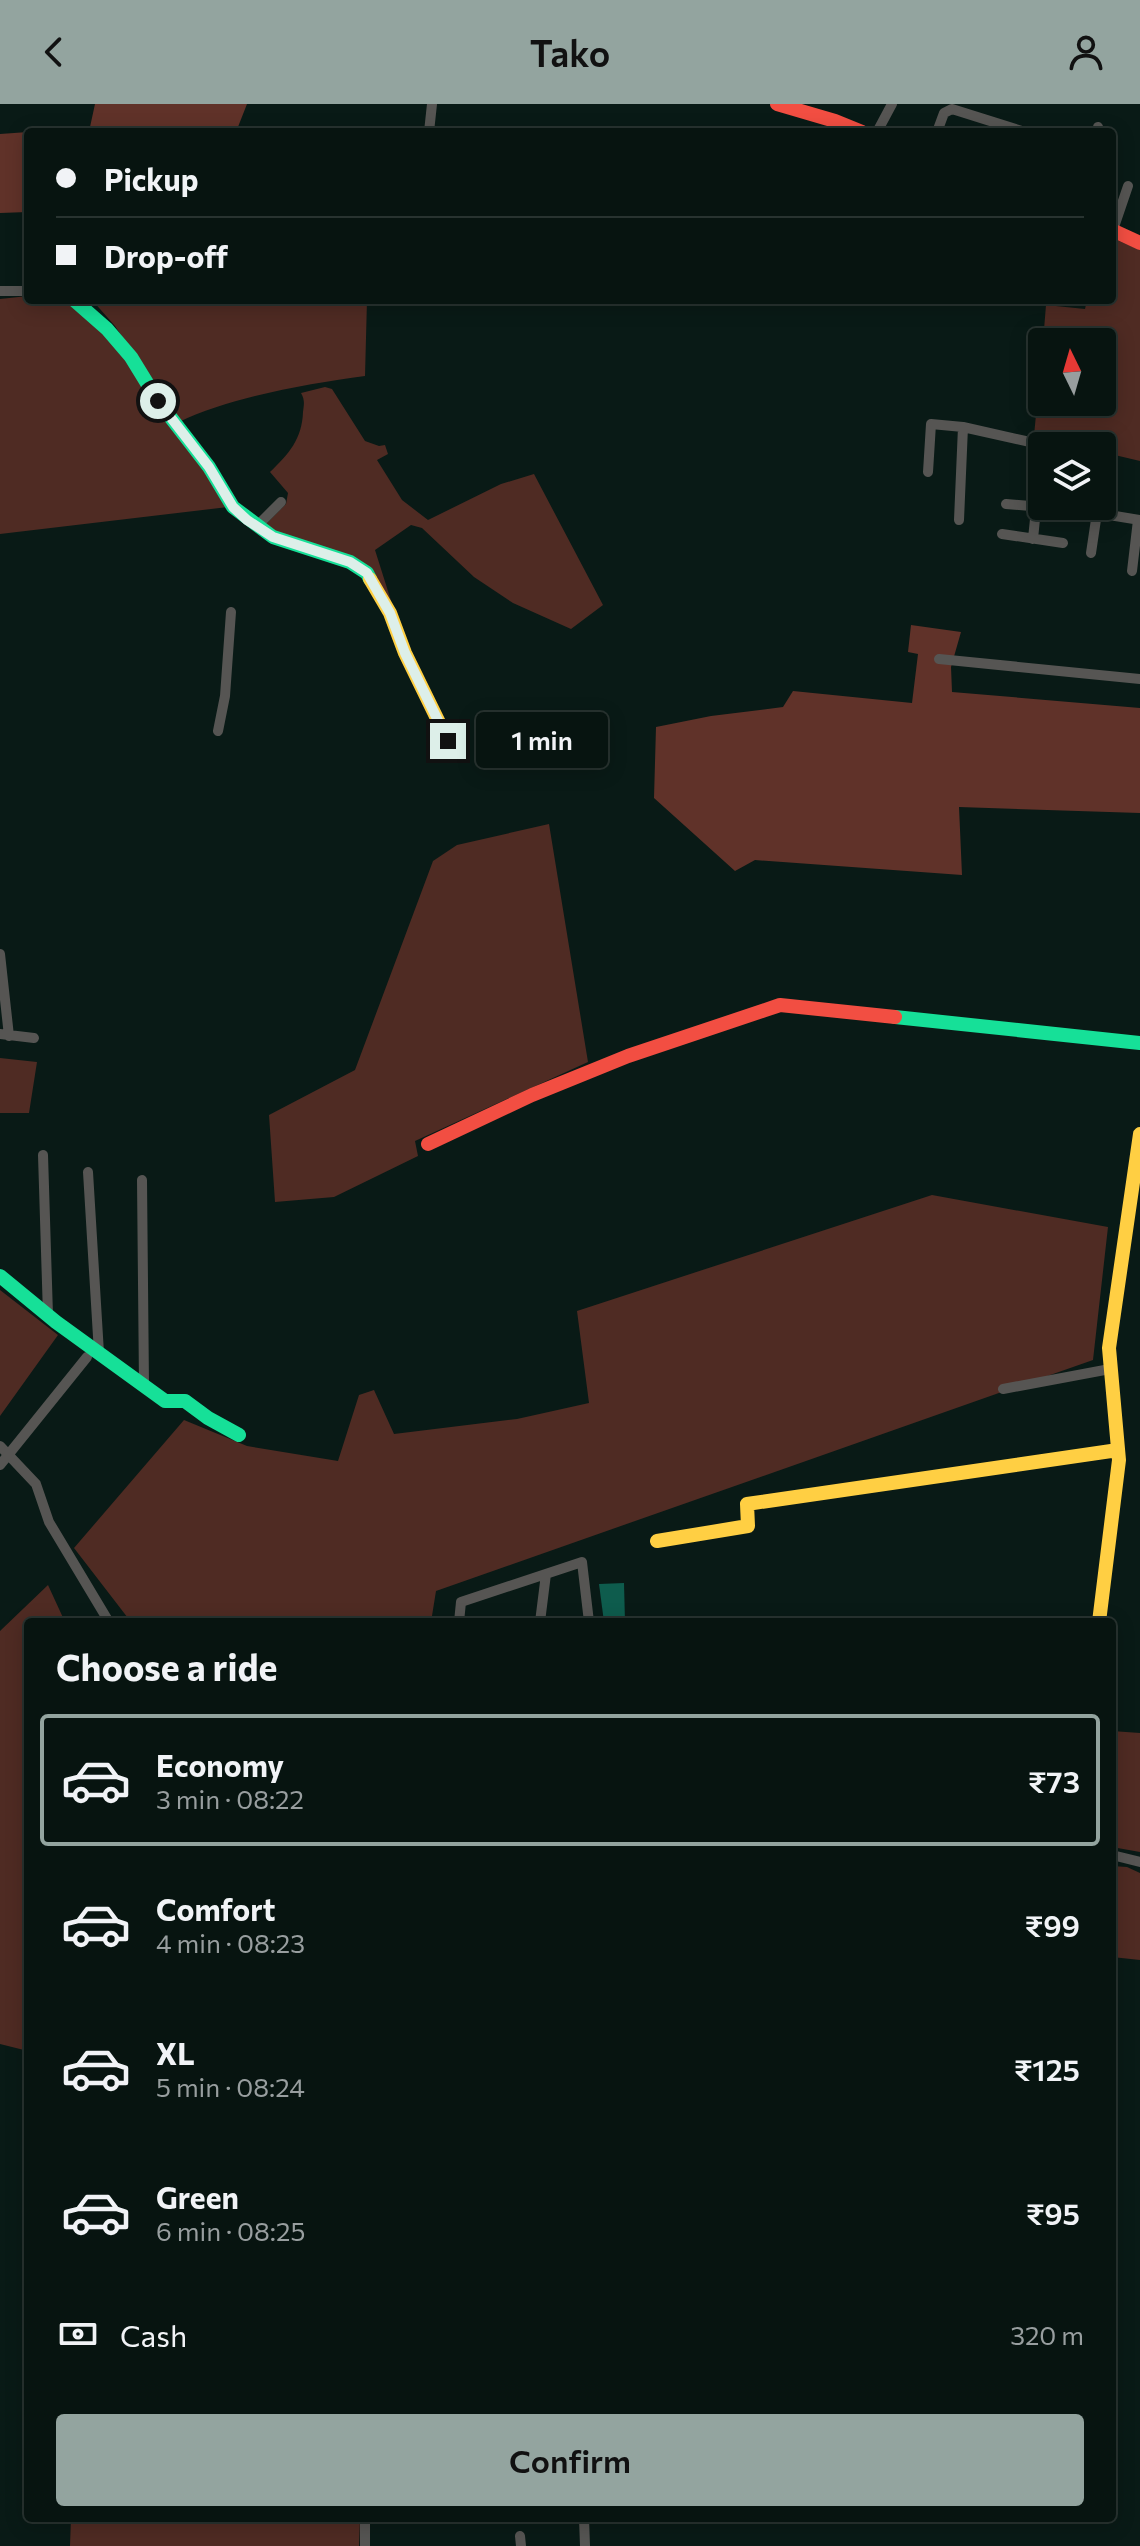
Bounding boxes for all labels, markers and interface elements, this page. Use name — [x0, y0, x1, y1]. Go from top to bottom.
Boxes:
icon: back — [32, 30, 76, 74]
text: Tako — [530, 30, 610, 74]
icon: person — [1064, 30, 1108, 74]
text: Pickup — [104, 160, 198, 197]
text: Drop-off — [104, 237, 228, 274]
north arrow — [1028, 328, 1116, 416]
map controls — [1028, 328, 1116, 520]
route start — [140, 383, 176, 419]
button: layers — [1028, 432, 1116, 520]
callout: 1 min — [476, 713, 608, 769]
route end — [430, 723, 466, 759]
text: 1 min — [511, 724, 573, 755]
text: Choose a ride — [56, 1644, 277, 1688]
icon: car — [60, 1744, 132, 1816]
text: Economy — [156, 1746, 284, 1783]
text: ₹73 — [1028, 1762, 1080, 1799]
text: 3 min · 08:22 — [156, 1783, 304, 1814]
icon: car — [60, 1888, 132, 1960]
text: Comfort — [156, 1890, 275, 1927]
text: ₹99 — [1025, 1906, 1080, 1943]
text: 4 min · 08:23 — [156, 1927, 305, 1958]
icon: car — [60, 2032, 132, 2104]
text: XL — [156, 2034, 195, 2071]
text: ₹125 — [1014, 2050, 1080, 2087]
text: 5 min · 08:24 — [156, 2071, 305, 2102]
icon: car — [60, 2176, 132, 2248]
text: Green — [156, 2178, 239, 2215]
text: ₹95 — [1026, 2194, 1080, 2231]
text: 6 min · 08:25 — [156, 2215, 305, 2246]
icon: cash — [56, 2312, 100, 2356]
text: Cash — [120, 2316, 187, 2353]
text: 320 m — [1010, 2319, 1084, 2350]
button: Confirm — [56, 2414, 1084, 2506]

